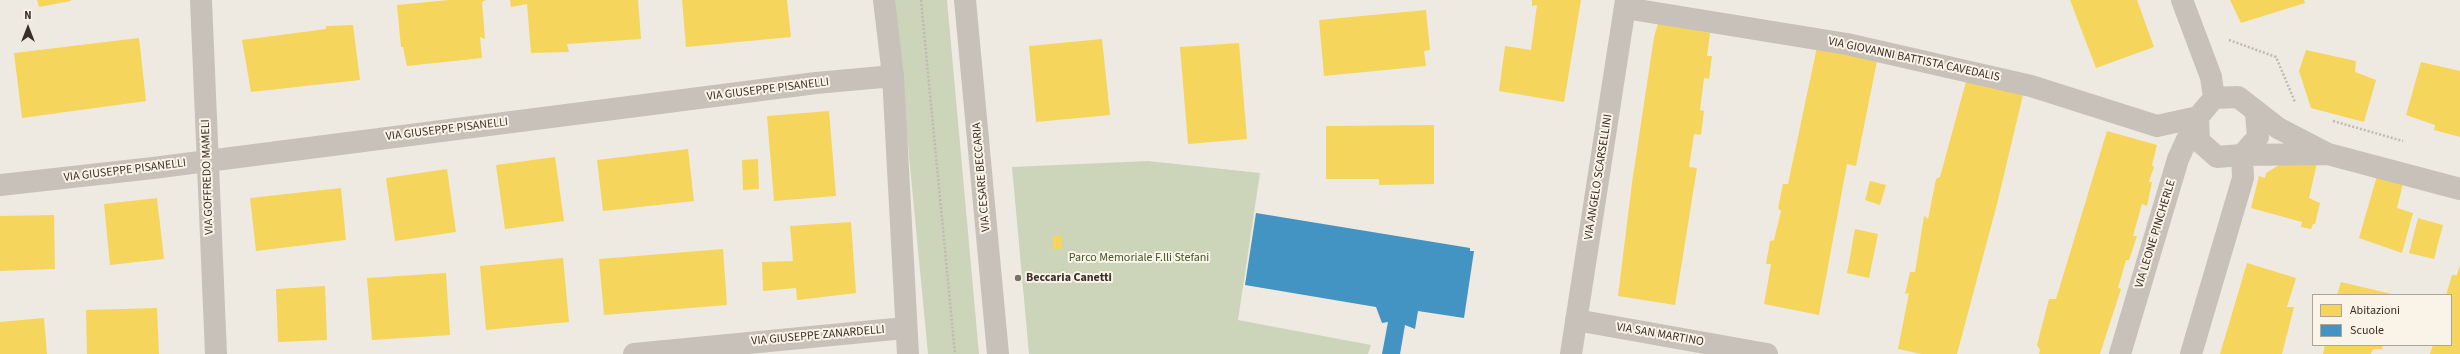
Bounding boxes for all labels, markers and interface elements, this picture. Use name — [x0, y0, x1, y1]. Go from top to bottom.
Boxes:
north arrow — [8, 8, 48, 48]
text: N — [24, 8, 32, 23]
street label: VIA GIOVANNI BATTISTA CAVEDALIS — [1827, 35, 2001, 85]
street label: VIA GIUSEPPE PISANELLI — [706, 75, 830, 105]
street label: VIA ANGELO SCARSELLINI — [1582, 113, 1616, 241]
street label: VIA GIUSEPPE PISANELLI — [385, 115, 509, 145]
street label: VIA GOFFREDO MAMELI — [199, 119, 217, 235]
street label: VIA CESARE BECCARIA — [970, 122, 994, 232]
street label: VIA GIUSEPPE PISANELLI — [63, 156, 187, 186]
street label: VIA LEONE PINCHERLE — [2133, 178, 2179, 290]
park label: Parco Memoriale F.lli Stefani — [1069, 251, 1209, 265]
place label: Beccaria Canetti — [1026, 271, 1112, 285]
marker: Beccaria Canetti — [1013, 273, 1023, 283]
legend — [2312, 294, 2452, 346]
text: Abitazioni — [2350, 302, 2400, 319]
street label: VIA SAN MARTINO — [1615, 320, 1705, 350]
text: Scuole — [2350, 322, 2384, 339]
street label: VIA GIUSEPPE ZANARDELLI — [751, 323, 885, 349]

